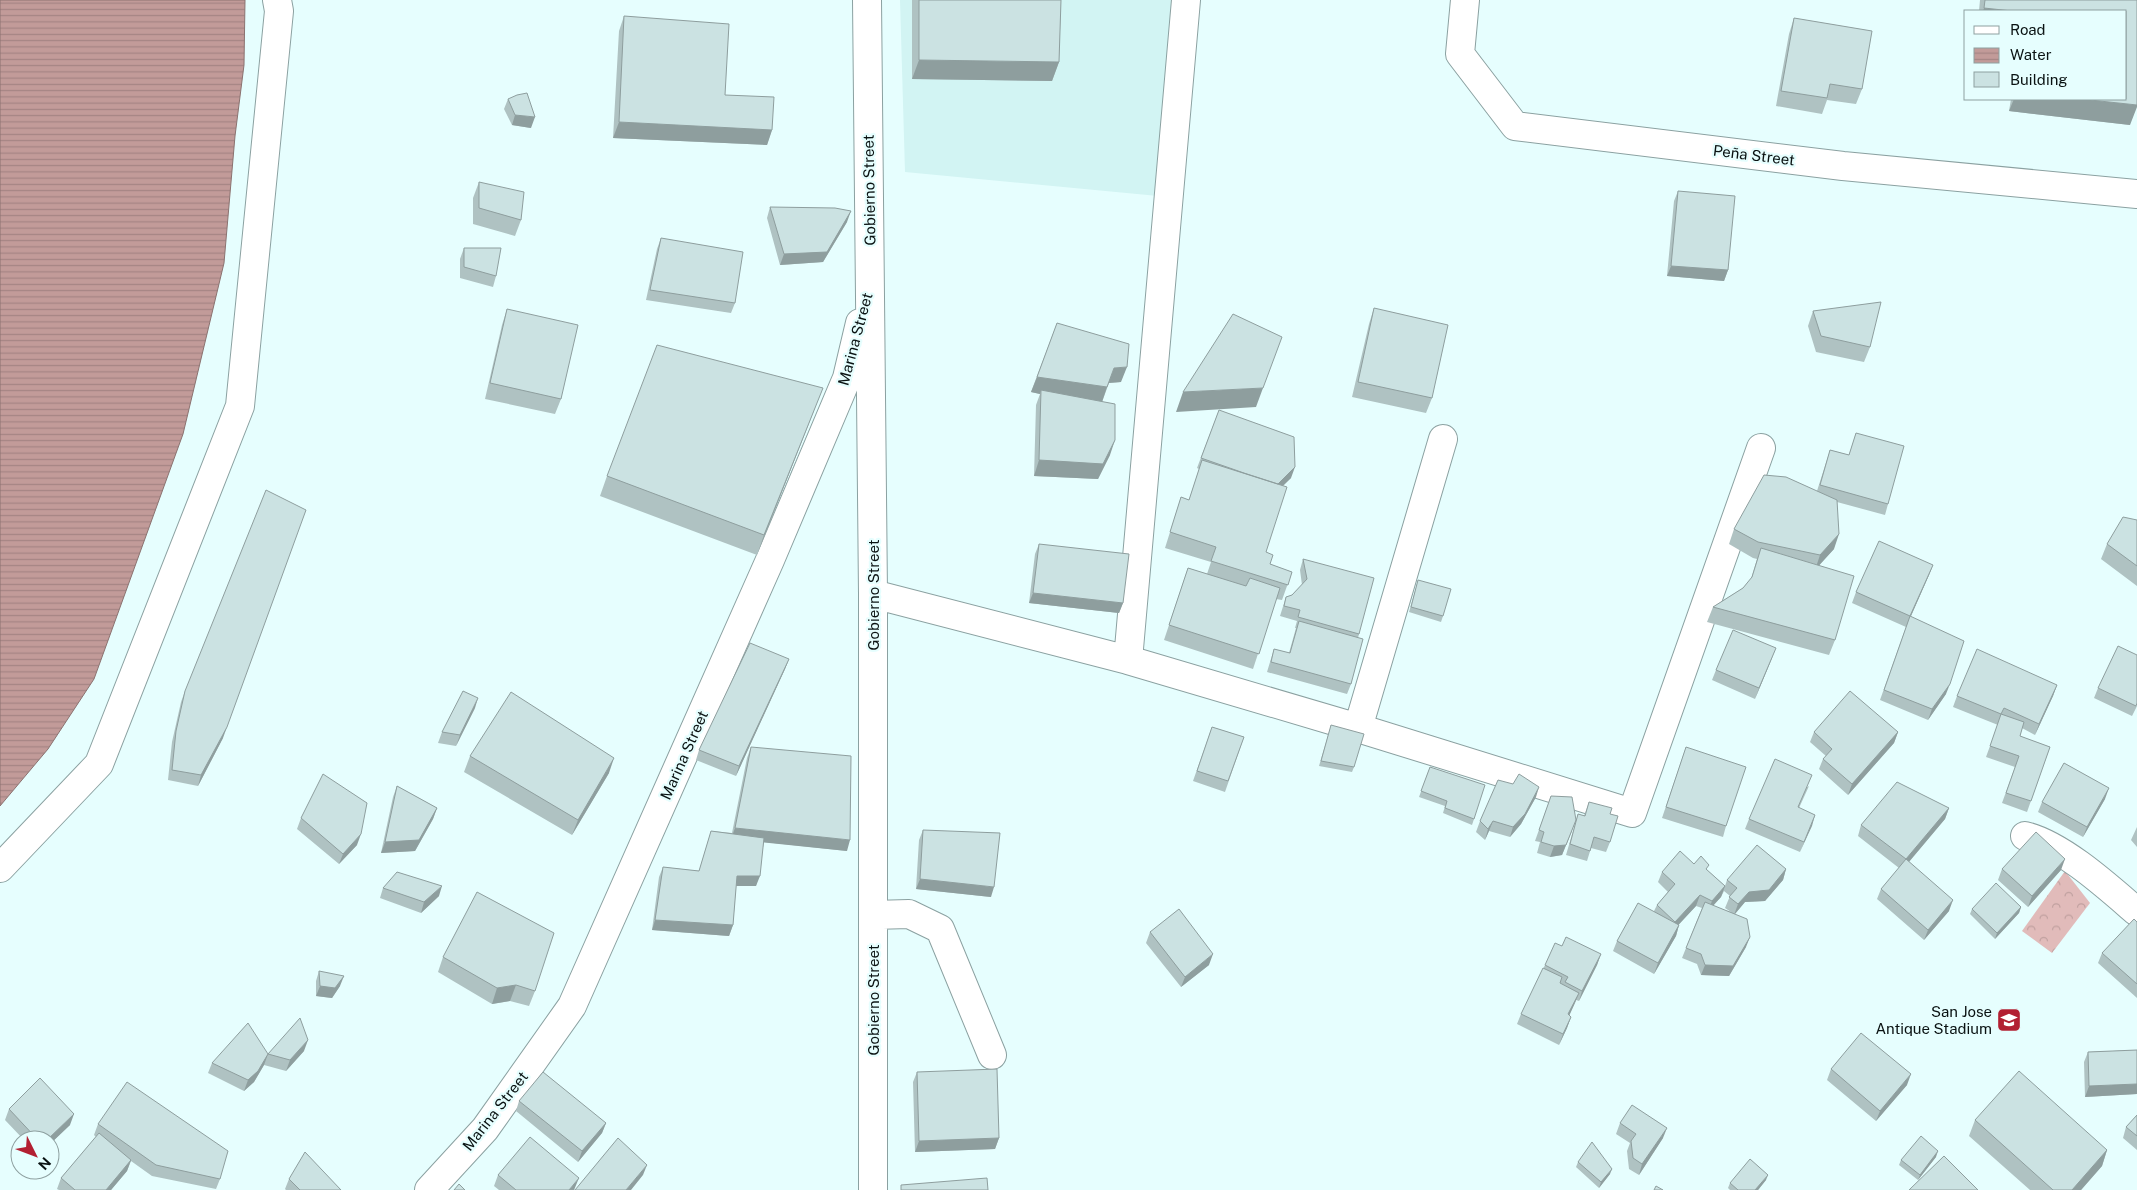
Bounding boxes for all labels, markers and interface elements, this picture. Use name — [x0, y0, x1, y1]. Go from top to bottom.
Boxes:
legend — [1964, 10, 2127, 100]
text: Road — [2010, 21, 2046, 38]
text: Water — [2010, 46, 2052, 63]
text: Building — [2010, 71, 2068, 88]
street label: Gobierno Street — [860, 134, 878, 246]
street label: Peña Street — [1712, 142, 1796, 168]
street label: Marina Street — [834, 290, 876, 387]
street label: Gobierno Street — [865, 539, 882, 651]
street label: Marina Street — [657, 708, 711, 802]
street label: Gobierno Street — [865, 944, 882, 1056]
place label: San Jose Antique Stadium — [1875, 1003, 1992, 1037]
school or university icon: San Jose Antique Stadium — [1996, 1007, 2022, 1033]
street label: Marina Street — [459, 1068, 531, 1154]
north arrow — [10, 1130, 60, 1180]
text: N — [35, 1154, 54, 1173]

